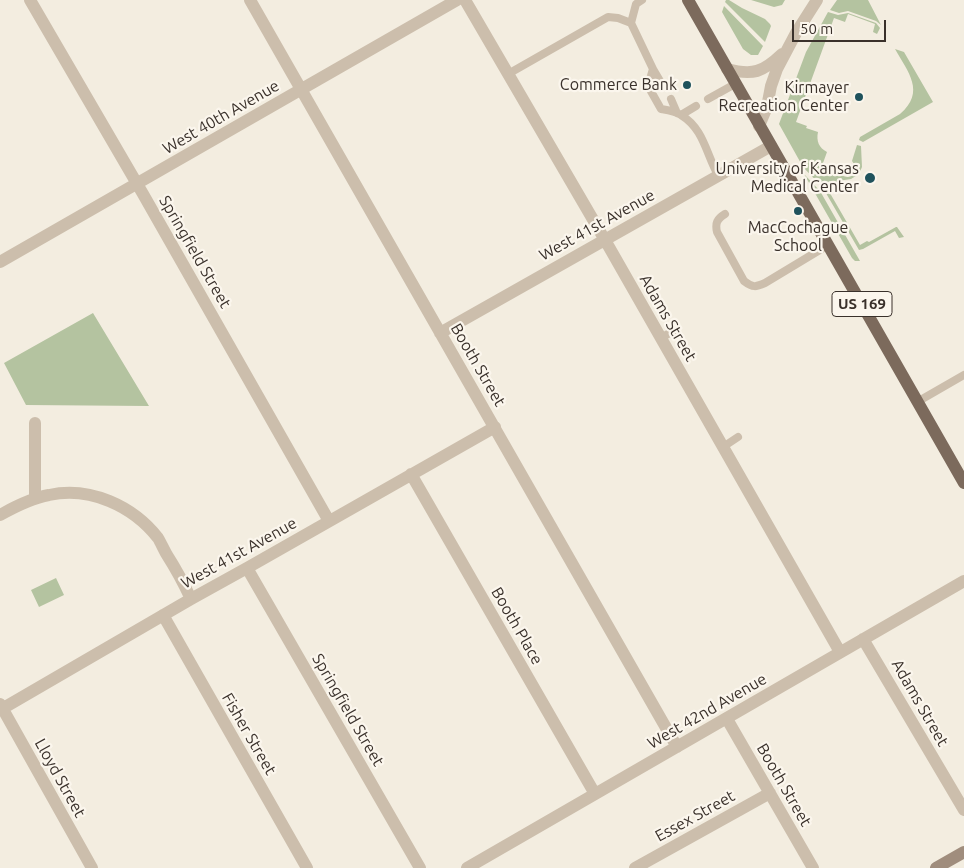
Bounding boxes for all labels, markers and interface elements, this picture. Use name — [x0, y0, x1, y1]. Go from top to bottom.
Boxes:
scale bar — [794, 10, 888, 42]
text: 50 m — [800, 20, 833, 37]
place label: Commerce Bank — [560, 75, 677, 95]
street label: West 40th Avenue — [159, 76, 283, 158]
place label: Kirmayer Recreation Center — [718, 78, 849, 116]
marker: Commerce Bank — [681, 79, 693, 91]
marker: Kirmayer Recreation Center — [853, 91, 865, 103]
place label: University of Kansas Medical Center — [716, 159, 859, 197]
marker: University of Kansas Medical Center — [863, 171, 877, 185]
street label: West 41st Avenue — [536, 185, 658, 265]
street label: Springfield Street — [155, 192, 235, 312]
marker: MacCochague School — [792, 205, 804, 217]
place label: MacCochague School — [748, 218, 848, 256]
street label: Adams Street — [635, 271, 701, 365]
road number: US 169 — [832, 292, 892, 316]
street label: Booth Street — [447, 320, 509, 410]
street label: West 41st Avenue — [178, 513, 300, 593]
street label: Booth Place — [487, 584, 547, 668]
street label: Springfield Street — [308, 650, 388, 770]
street label: Adams Street — [887, 656, 953, 750]
street label: West 42nd Avenue — [644, 669, 770, 753]
street label: Fisher Street — [218, 690, 280, 778]
street label: Lloyd Street — [31, 735, 89, 821]
street label: Booth Street — [753, 740, 815, 830]
street label: Essex Street — [652, 786, 738, 846]

